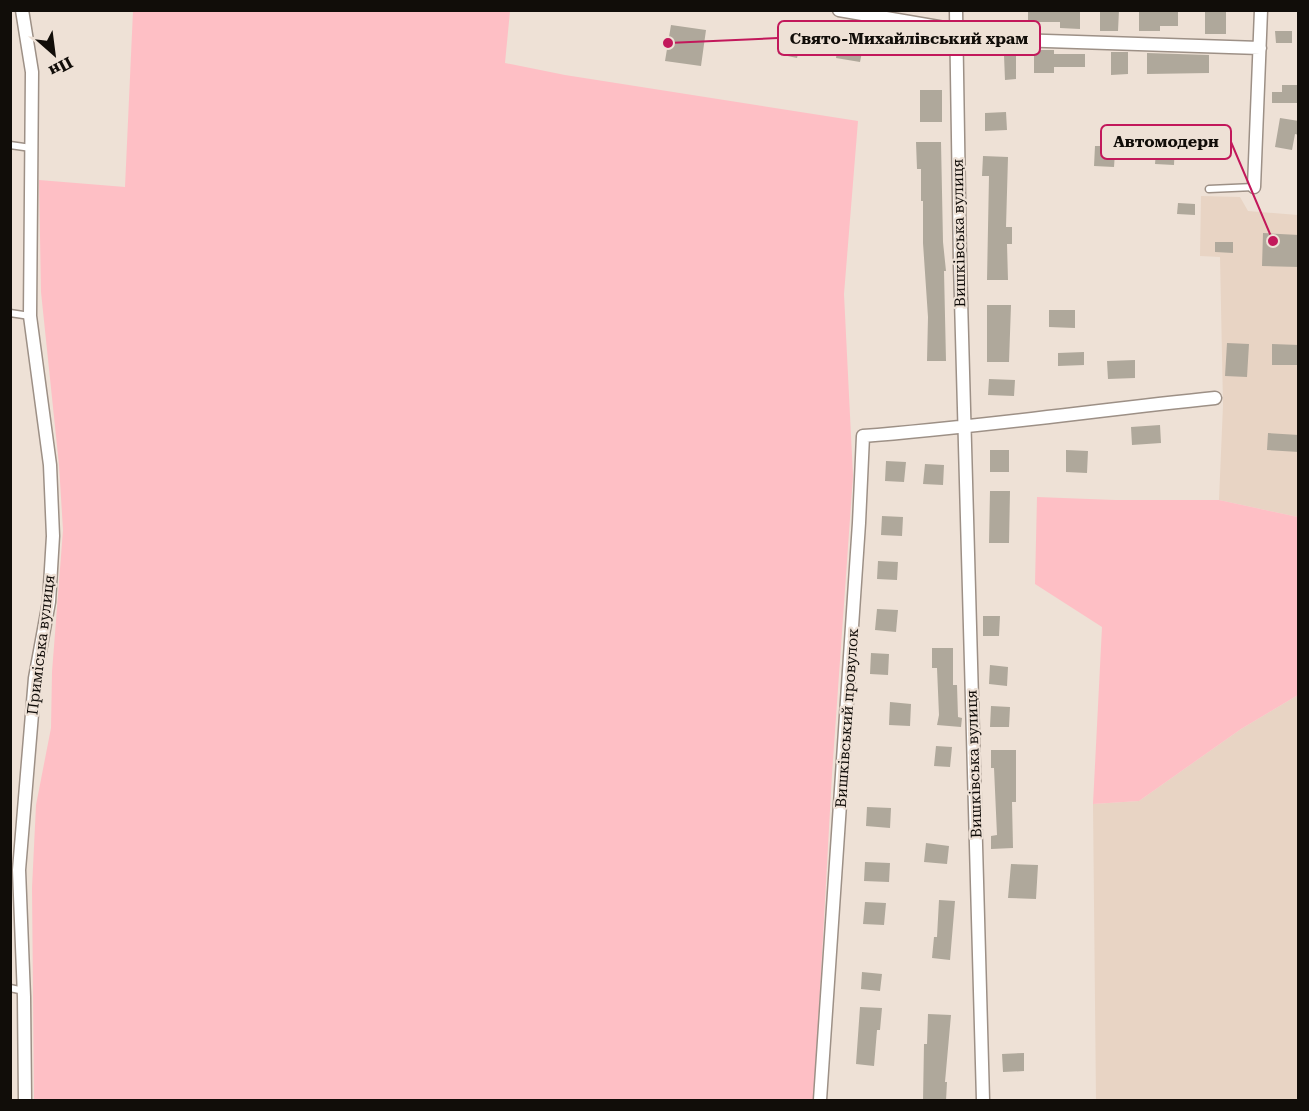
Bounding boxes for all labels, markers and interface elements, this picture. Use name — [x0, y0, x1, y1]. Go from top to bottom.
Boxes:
callout: Свято-Михайлівський храм — [778, 21, 1040, 55]
north arrow — [24, 24, 84, 84]
text: Свято-Михайлівський храм — [790, 29, 1028, 48]
text: Пн — [46, 53, 76, 81]
callout: Автомодерн — [1101, 125, 1231, 159]
text: Автомодерн — [1113, 132, 1219, 151]
street label: Вишківська вулиця — [949, 159, 969, 307]
street label: Приміська вулиця — [23, 574, 59, 716]
street label: Вишківський провулок — [832, 627, 862, 808]
street label: Вишківська вулиця — [962, 689, 986, 839]

